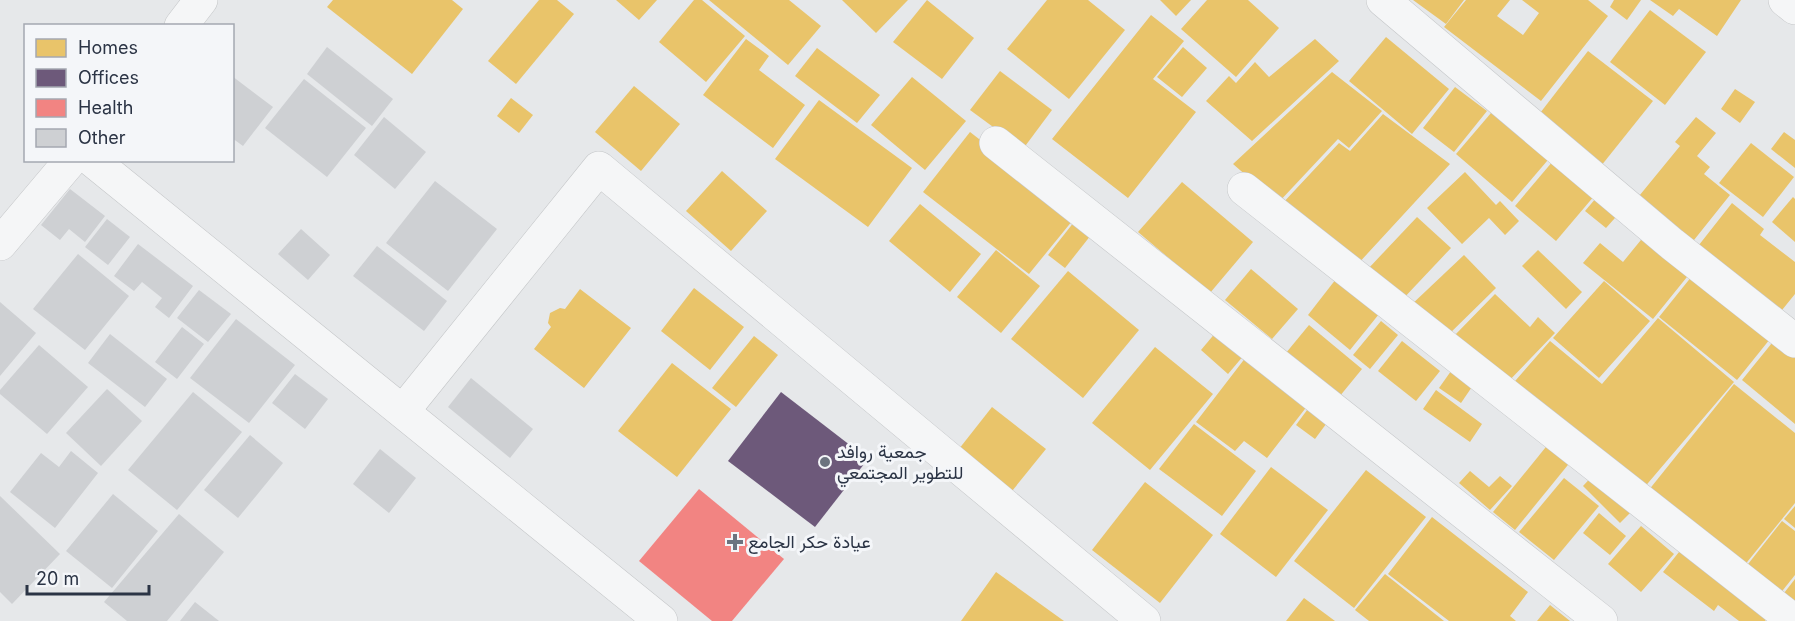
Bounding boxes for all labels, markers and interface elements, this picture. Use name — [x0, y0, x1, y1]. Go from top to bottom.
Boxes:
legend — [24, 24, 234, 162]
text: Homes — [78, 37, 138, 58]
text: Offices — [78, 67, 139, 88]
text: Health — [78, 97, 133, 118]
text: Other — [78, 127, 126, 148]
place label: جمعية روافد للتطوير المجتمعي — [837, 441, 963, 488]
marker: جمعية روافد للتطوير المجتمعي — [818, 455, 832, 469]
place label: عيادة حكر الجامع — [748, 531, 871, 554]
marker: عيادة حكر الجامع — [726, 533, 744, 551]
scale bar — [27, 558, 148, 596]
text: 20 m — [36, 568, 79, 589]

